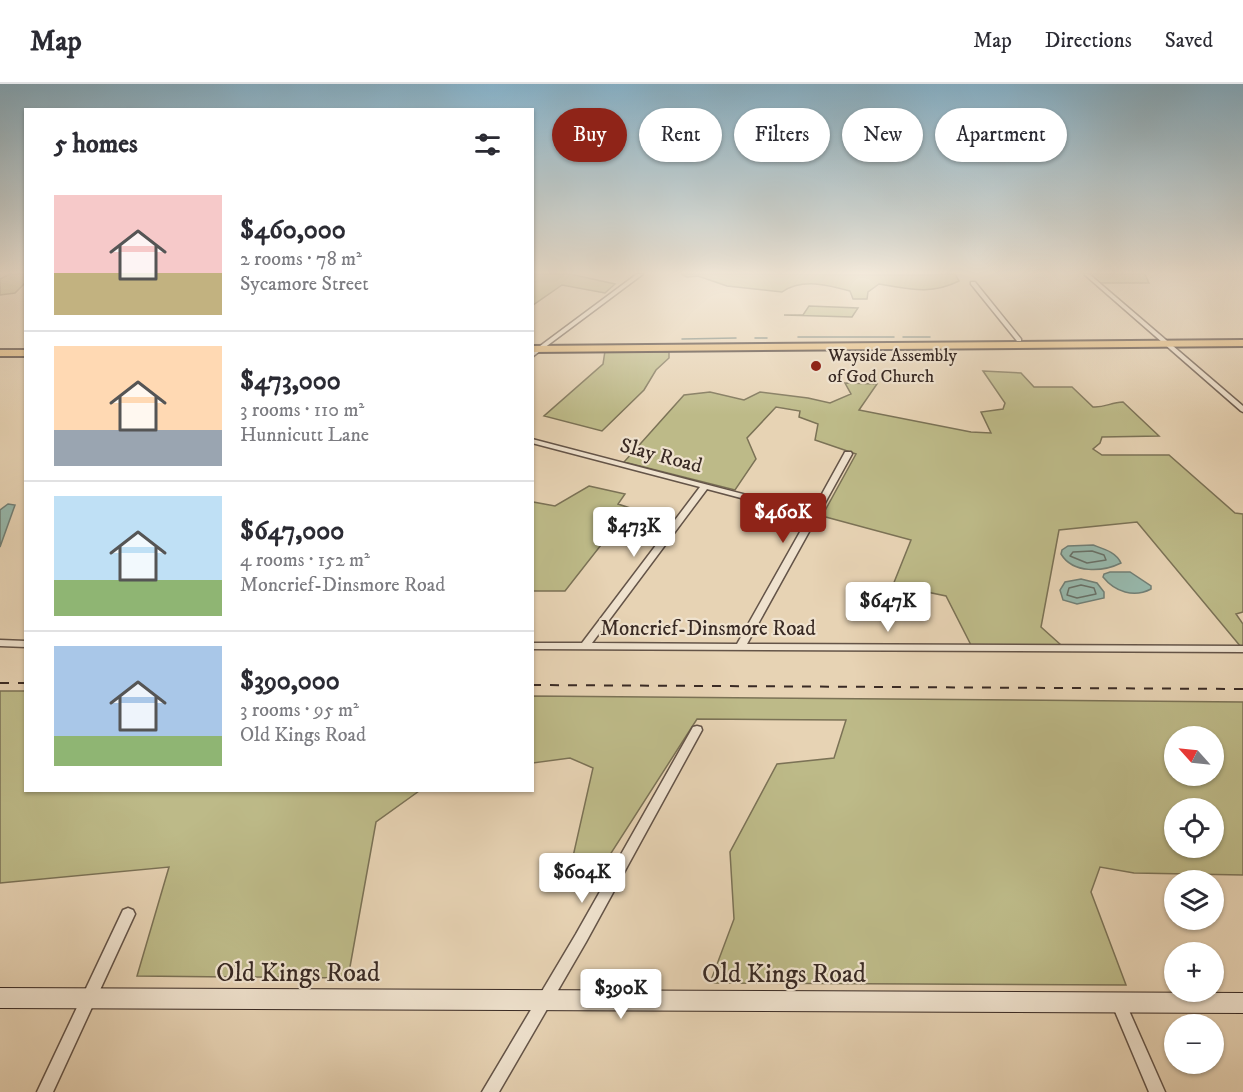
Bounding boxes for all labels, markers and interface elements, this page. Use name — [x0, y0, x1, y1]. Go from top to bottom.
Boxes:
text: Map — [30, 24, 82, 59]
text: Map — [973, 28, 1012, 54]
text: Directions — [1045, 28, 1132, 54]
text: Saved — [1165, 28, 1213, 54]
chip: Buy — [552, 108, 627, 162]
chip: Rent — [639, 108, 722, 162]
chip: Filters — [734, 108, 830, 162]
chip: New — [842, 108, 923, 162]
chip: Apartment — [935, 108, 1067, 162]
text: 5 homes — [54, 128, 138, 161]
icon: filters — [471, 128, 504, 161]
text: $460,000 — [240, 214, 346, 247]
icon: home — [102, 219, 174, 291]
text: 2 rooms · 78 m² — [240, 247, 362, 272]
text: Sycamore Street — [240, 272, 369, 297]
place label: Wayside Assembly of God Church — [827, 345, 957, 388]
marker: Wayside Assembly of God Church — [809, 359, 823, 373]
text: $473,000 — [240, 365, 341, 398]
icon: home — [102, 370, 174, 442]
text: 3 rooms · 110 m² — [240, 398, 364, 423]
text: Hunnicutt Lane — [240, 423, 369, 448]
street label: Slay Road — [617, 433, 705, 480]
pin: $460K — [741, 493, 825, 544]
text: $460K — [754, 500, 812, 525]
pin: $473K — [592, 507, 676, 558]
text: $473K — [607, 514, 661, 539]
text: $647,000 — [240, 515, 344, 548]
icon: home — [102, 520, 174, 592]
text: 4 rooms · 152 m² — [240, 548, 370, 573]
text: Moncrief-Dinsmore Road — [240, 573, 445, 598]
pin: $647K — [846, 582, 930, 633]
text: $647K — [860, 589, 916, 614]
street label: Moncrief-Dinsmore Road — [600, 616, 816, 642]
text: $390,000 — [240, 665, 340, 698]
icon: home — [102, 670, 174, 742]
text: 3 rooms · 95 m² — [240, 698, 359, 723]
text: Old Kings Road — [240, 723, 366, 748]
north arrow — [1164, 726, 1224, 786]
map controls — [1164, 726, 1224, 1074]
button: locate — [1164, 798, 1224, 858]
pin: $604K — [540, 853, 624, 904]
text: $604K — [553, 860, 611, 885]
button: layers — [1164, 870, 1224, 930]
button: + — [1164, 942, 1224, 1002]
street label: Old Kings Road — [216, 957, 380, 990]
street label: Old Kings Road — [702, 958, 866, 991]
pin: $390K — [579, 969, 663, 1020]
text: $390K — [594, 976, 648, 1001]
button: − — [1164, 1014, 1224, 1074]

